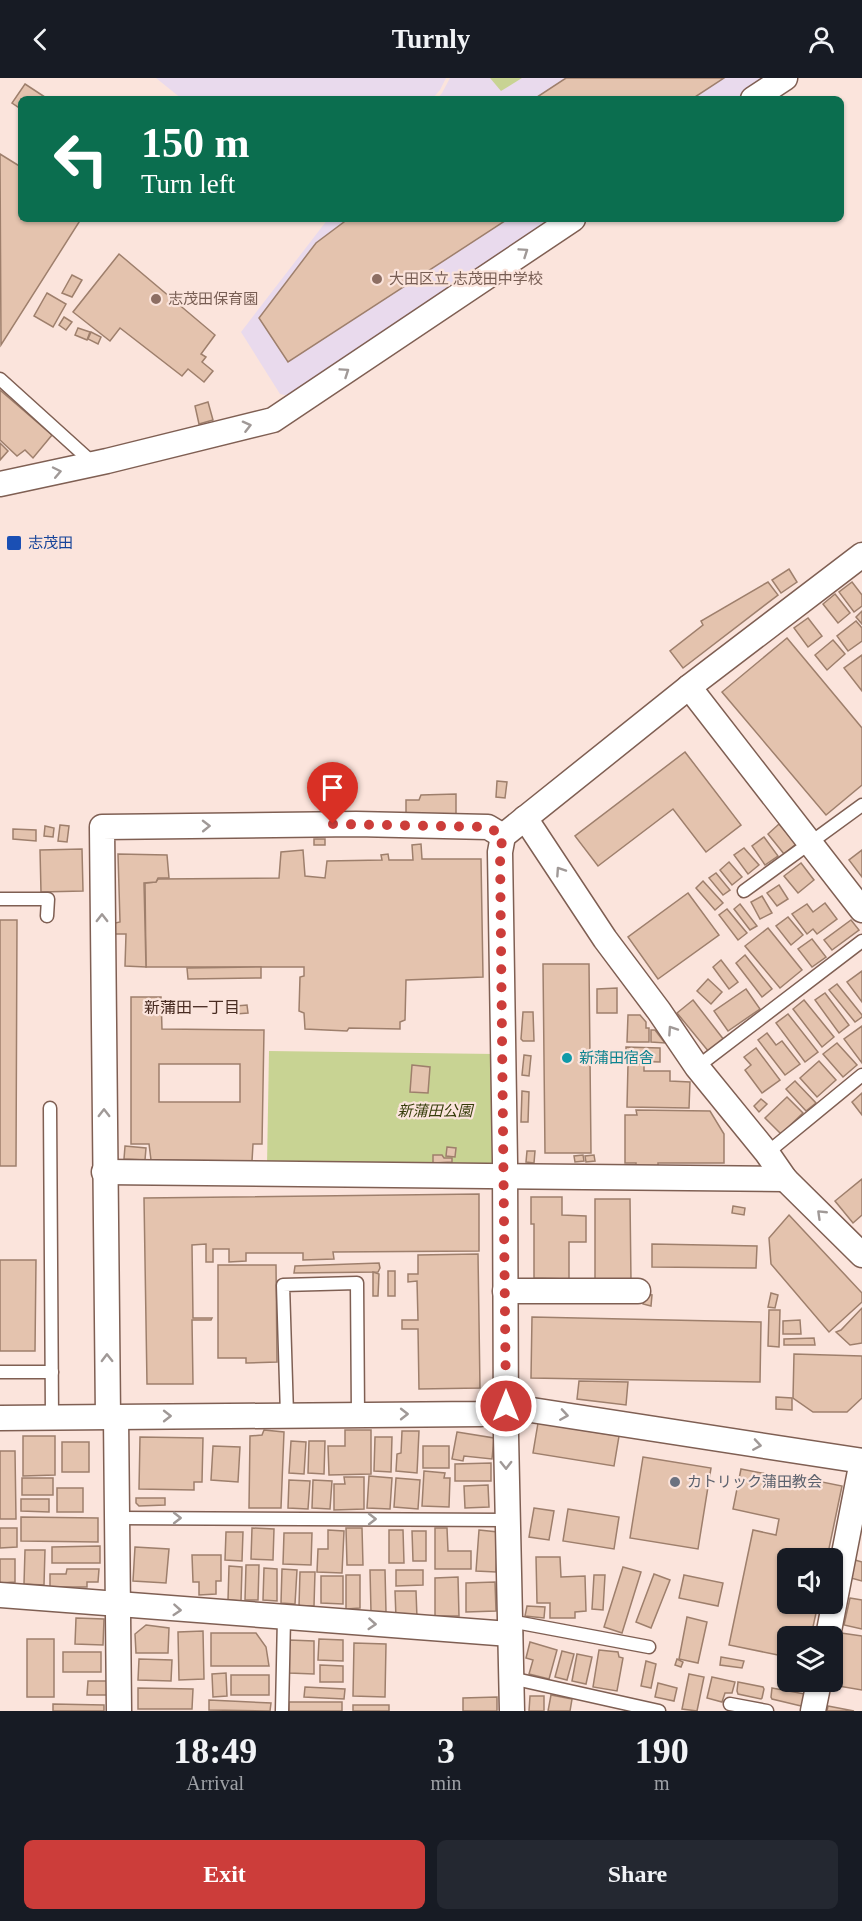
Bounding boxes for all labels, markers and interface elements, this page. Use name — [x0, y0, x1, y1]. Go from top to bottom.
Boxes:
icon: back — [24, 23, 57, 56]
icon: person — [805, 23, 838, 56]
text: Turnly — [392, 24, 470, 54]
icon: left — [42, 120, 120, 198]
text: 150 m — [141, 120, 250, 166]
text: Turn left — [141, 169, 235, 199]
one-way arrow — [518, 248, 529, 259]
place label: 大田区立 志茂田中学校 — [389, 271, 543, 287]
marker: 大田区立 志茂田中学校 — [370, 272, 384, 286]
place label: 志茂田保育園 — [168, 291, 258, 307]
marker: 志茂田保育園 — [149, 292, 163, 306]
one-way arrow — [338, 368, 349, 379]
one-way arrow — [242, 421, 252, 434]
one-way arrow — [52, 466, 62, 479]
marker: 志茂田 — [5, 534, 23, 552]
place label: 志茂田 — [28, 535, 73, 551]
pin — [307, 762, 358, 824]
icon: arrive — [316, 771, 349, 804]
one-way arrow — [201, 820, 210, 832]
one-way arrow — [555, 867, 567, 877]
one-way arrow — [96, 914, 109, 923]
district label: 新蒲田一丁目 — [144, 999, 240, 1016]
one-way arrow — [668, 1026, 679, 1037]
place label: 新蒲田宿舎 — [579, 1050, 654, 1066]
marker: 新蒲田宿舎 — [560, 1051, 574, 1065]
park label: 新蒲田公園 — [397, 1103, 474, 1119]
one-way arrow — [98, 1109, 110, 1118]
one-way arrow — [817, 1210, 827, 1221]
one-way arrow — [101, 1354, 113, 1363]
position arrow — [474, 1374, 538, 1438]
one-way arrow — [399, 1408, 408, 1420]
one-way arrow — [559, 1408, 569, 1421]
one-way arrow — [162, 1410, 171, 1422]
one-way arrow — [751, 1438, 761, 1451]
one-way arrow — [500, 1460, 512, 1469]
place label: カトリック蒲田教会 — [687, 1474, 822, 1490]
marker: カトリック蒲田教会 — [668, 1475, 682, 1489]
one-way arrow — [172, 1512, 181, 1524]
one-way arrow — [367, 1513, 376, 1525]
map controls — [777, 1548, 843, 1692]
button: sound — [777, 1548, 843, 1614]
one-way arrow — [173, 1603, 182, 1616]
one-way arrow — [367, 1617, 376, 1630]
button: layers — [777, 1626, 843, 1692]
text: 18:49 — [173, 1731, 257, 1771]
text: 3 — [437, 1731, 455, 1771]
text: 190 — [635, 1731, 689, 1771]
text: Arrival — [186, 1772, 244, 1794]
text: min — [430, 1772, 462, 1794]
text: m — [654, 1772, 670, 1794]
button: Exit — [24, 1840, 425, 1909]
button: Share — [437, 1840, 838, 1909]

